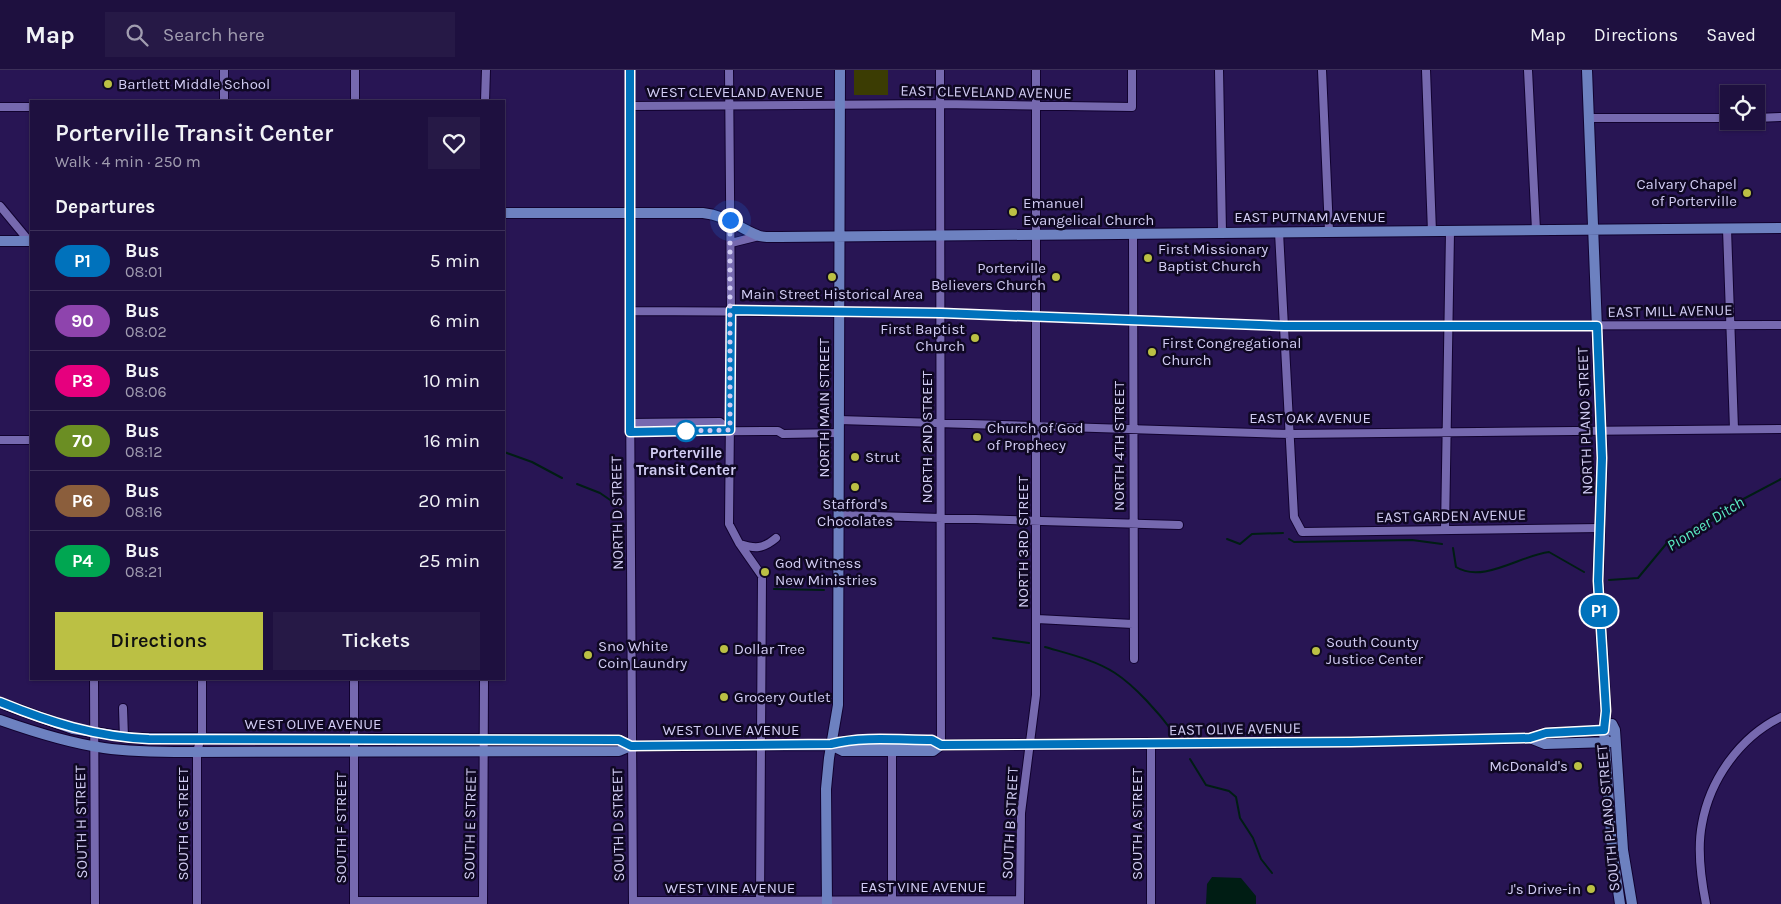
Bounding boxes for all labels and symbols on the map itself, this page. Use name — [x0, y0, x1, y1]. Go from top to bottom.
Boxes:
place label: Bartlett Middle School — [118, 75, 270, 93]
marker: Bartlett Middle School — [102, 78, 114, 90]
street label: EAST CLEVELAND AVENUE — [900, 82, 1072, 102]
street label: WEST CLEVELAND AVENUE — [647, 83, 823, 101]
place label: Calvary Chapel of Porterville — [1636, 175, 1737, 210]
marker: Calvary Chapel of Porterville — [1741, 187, 1753, 199]
place label: Emanuel Evangelical Church — [1023, 194, 1154, 229]
marker: Emanuel Evangelical Church — [1007, 206, 1019, 218]
your location — [718, 208, 743, 233]
street label: EAST PUTNAM AVENUE — [1234, 208, 1386, 226]
place label: First Missionary Baptist Church — [1158, 240, 1268, 275]
marker: First Missionary Baptist Church — [1142, 252, 1154, 264]
place label: Porterville Believers Church — [931, 259, 1046, 294]
marker: Main Street Historical Area — [826, 271, 838, 283]
marker: Porterville Believers Church — [1050, 271, 1062, 283]
place label: Main Street Historical Area — [741, 285, 923, 303]
street label: EAST MILL AVENUE — [1607, 301, 1733, 321]
place label: First Baptist Church — [880, 320, 965, 355]
marker: First Baptist Church — [969, 332, 981, 344]
place label: First Congregational Church — [1162, 334, 1301, 369]
street label: NORTH MAIN STREET — [815, 338, 833, 478]
marker: First Congregational Church — [1146, 346, 1158, 358]
street label: NORTH PLANO STREET — [1573, 346, 1597, 495]
street label: NORTH 2ND STREET — [918, 370, 936, 503]
street label: NORTH 4TH STREET — [1110, 381, 1128, 511]
street label: EAST OAK AVENUE — [1249, 409, 1371, 427]
place label: Church of God of Prophecy — [987, 419, 1084, 454]
marker: Porterville Transit Center — [675, 420, 697, 442]
marker: Church of God of Prophecy — [971, 431, 983, 443]
place label: Porterville Transit Center — [636, 444, 736, 479]
place label: Strut — [865, 448, 900, 466]
marker: Strut — [849, 451, 861, 463]
street label: NORTH D STREET — [607, 455, 627, 570]
street label: NORTH 3RD STREET — [1014, 476, 1032, 608]
marker: Stafford's Chocolates — [849, 481, 861, 493]
water label: Pioneer Ditch — [1663, 492, 1748, 555]
place label: Stafford's Chocolates — [817, 495, 893, 530]
street label: EAST GARDEN AVENUE — [1376, 506, 1526, 526]
place label: God Witness New Ministries — [775, 554, 877, 589]
marker: God Witness New Ministries — [759, 566, 771, 578]
line badge: P1 — [1576, 595, 1622, 627]
place label: South County Justice Center — [1326, 633, 1423, 668]
place label: Sno White Coin Laundry — [598, 637, 687, 672]
place label: Dollar Tree — [734, 640, 805, 658]
marker: Dollar Tree — [718, 643, 730, 655]
marker: South County Justice Center — [1310, 645, 1322, 657]
marker: Sno White Coin Laundry — [582, 649, 594, 661]
place label: Grocery Outlet — [734, 688, 831, 706]
marker: Grocery Outlet — [718, 691, 730, 703]
street label: WEST OLIVE AVENUE — [245, 715, 381, 733]
street label: EAST OLIVE AVENUE — [1169, 719, 1301, 739]
street label: WEST OLIVE AVENUE — [663, 721, 799, 739]
street label: SOUTH PLANO STREET — [1593, 743, 1623, 892]
place label: McDonald's — [1489, 757, 1568, 775]
marker: McDonald's — [1572, 760, 1584, 772]
street label: SOUTH H STREET — [71, 765, 91, 879]
street label: SOUTH B STREET — [998, 766, 1022, 880]
street label: SOUTH G STREET — [174, 767, 192, 881]
street label: SOUTH E STREET — [460, 767, 480, 880]
street label: SOUTH D STREET — [608, 768, 628, 882]
street label: SOUTH A STREET — [1128, 768, 1146, 880]
street label: SOUTH F STREET — [332, 772, 350, 884]
street label: EAST VINE AVENUE — [860, 878, 986, 896]
street label: WEST VINE AVENUE — [665, 879, 795, 897]
place label: J's Drive-in — [1508, 880, 1581, 898]
marker: J's Drive-in — [1585, 883, 1597, 895]

